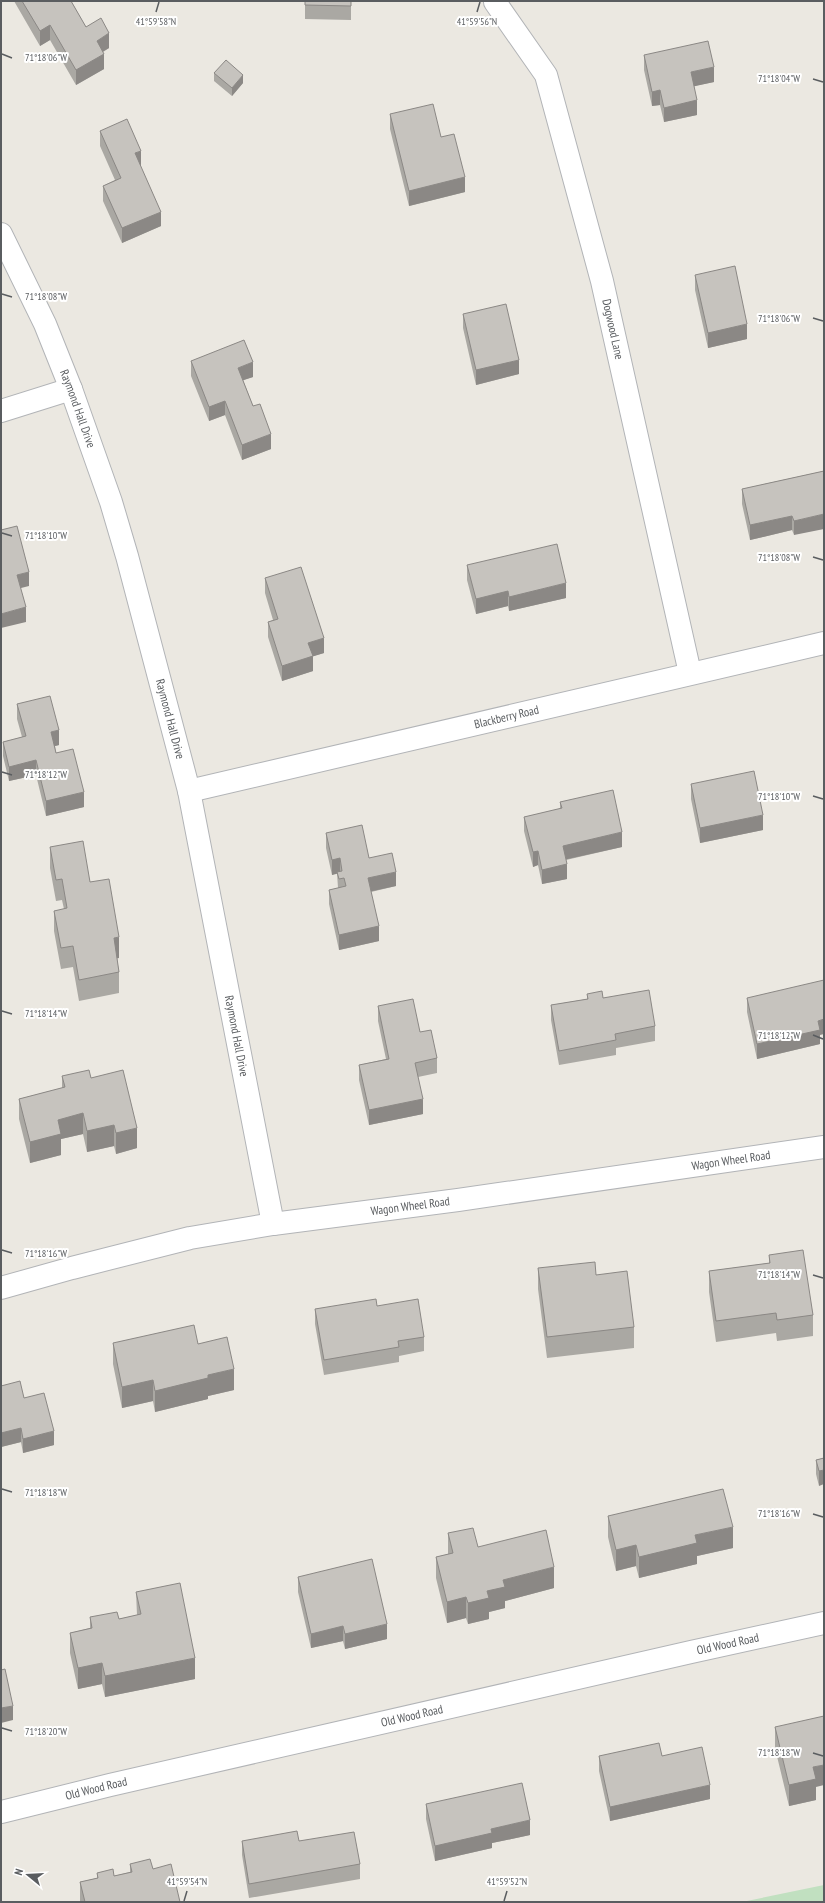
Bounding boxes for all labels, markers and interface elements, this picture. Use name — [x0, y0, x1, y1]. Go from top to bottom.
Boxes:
text: 41°59'58"N — [136, 15, 176, 28]
text: 41°59'56"N — [457, 15, 497, 28]
text: 71°18'06"W — [25, 51, 67, 64]
text: 71°18'04"W — [758, 72, 800, 85]
text: 71°18'08"W — [25, 290, 67, 303]
street label: Dogwood Lane — [599, 297, 627, 361]
text: 71°18'06"W — [758, 312, 800, 325]
street label: Raymond Hall Drive — [57, 367, 99, 450]
text: 71°18'10"W — [25, 529, 67, 542]
text: 71°18'08"W — [758, 551, 800, 564]
street label: Raymond Hall Drive — [153, 677, 188, 761]
street label: Blackberry Road — [472, 702, 540, 731]
text: 71°18'12"W — [25, 768, 67, 781]
text: 71°18'10"W — [758, 790, 800, 803]
street label: Raymond Hall Drive — [222, 994, 252, 1078]
text: 71°18'14"W — [25, 1007, 67, 1020]
text: 71°18'12"W — [758, 1029, 800, 1042]
street label: Wagon Wheel Road — [690, 1147, 771, 1173]
street label: Wagon Wheel Road — [370, 1193, 450, 1218]
text: 71°18'16"W — [25, 1247, 67, 1260]
text: 71°18'14"W — [758, 1268, 800, 1281]
text: 71°18'18"W — [25, 1486, 67, 1499]
text: 71°18'16"W — [758, 1507, 800, 1520]
street label: Old Wood Road — [695, 1629, 760, 1658]
street label: Old Wood Road — [379, 1701, 444, 1730]
text: 71°18'20"W — [25, 1725, 67, 1738]
text: 71°18'18"W — [758, 1746, 800, 1759]
street label: Old Wood Road — [64, 1773, 128, 1803]
north arrow — [8, 1855, 48, 1895]
text: N — [11, 1867, 26, 1877]
text: 41°59'54"N — [167, 1875, 207, 1888]
text: 41°59'52"N — [487, 1875, 527, 1888]

